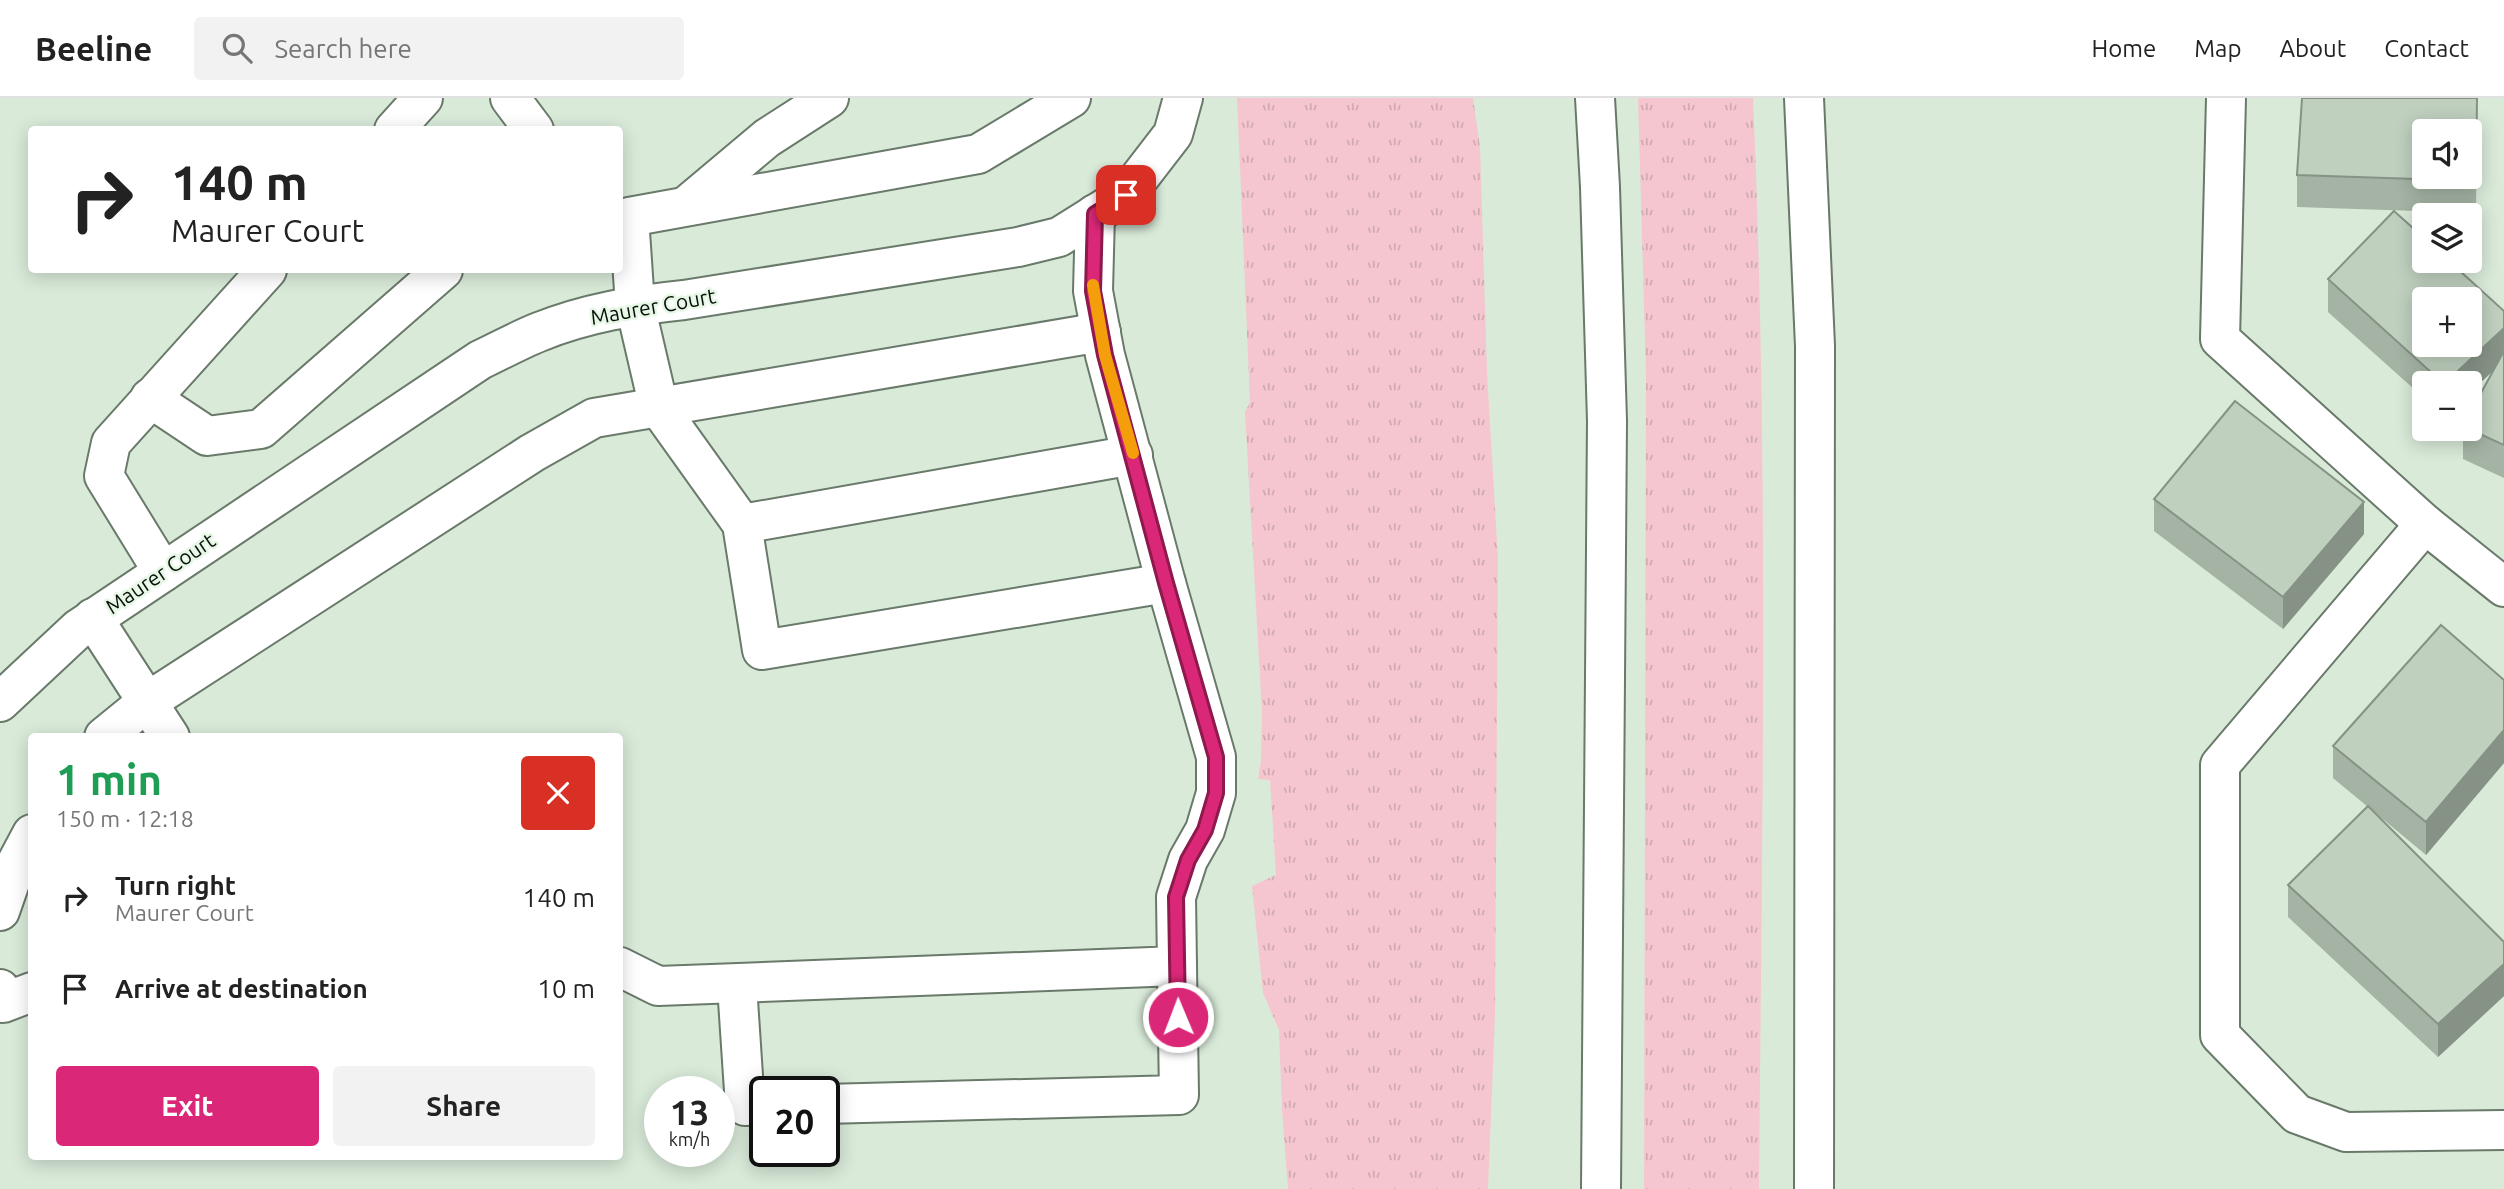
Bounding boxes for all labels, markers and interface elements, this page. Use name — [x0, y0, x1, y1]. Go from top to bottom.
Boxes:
search box — [194, 17, 684, 80]
icon: search — [218, 29, 256, 67]
text: Beeline — [35, 30, 152, 67]
text: Search here — [274, 34, 412, 63]
text: Home — [2091, 35, 2156, 62]
text: Map — [2194, 35, 2241, 62]
text: About — [2279, 35, 2346, 62]
text: Contact — [2384, 35, 2469, 62]
map controls — [2412, 119, 2482, 441]
button: sound — [2412, 119, 2482, 189]
icon: right — [56, 154, 147, 245]
text: 140 m — [171, 154, 308, 209]
pin — [1096, 165, 1156, 225]
icon: arrive — [1107, 176, 1145, 214]
button: layers — [2412, 203, 2482, 273]
text: Maurer Court — [171, 212, 364, 248]
street label: Maurer Court — [589, 283, 717, 329]
button: + — [2412, 287, 2482, 357]
button: − — [2412, 371, 2482, 441]
street label: Maurer Court — [101, 528, 219, 618]
text: 1 min — [56, 756, 162, 803]
button: close — [521, 756, 595, 830]
text: 150 m · 12:18 — [56, 806, 194, 831]
text: Turn right — [115, 871, 236, 900]
icon: right — [56, 879, 94, 917]
text: 140 m — [523, 883, 595, 912]
text: Maurer Court — [115, 900, 254, 925]
icon: arrive — [56, 970, 94, 1008]
text: Arrive at destination — [115, 974, 368, 1003]
text: 10 m — [537, 974, 595, 1003]
position arrow — [1141, 980, 1215, 1054]
button: Exit — [56, 1066, 319, 1146]
button: Share — [333, 1066, 595, 1146]
speed limit sign: 20 — [749, 1076, 840, 1167]
text: 13 — [670, 1092, 709, 1132]
text: km/h — [669, 1129, 710, 1149]

